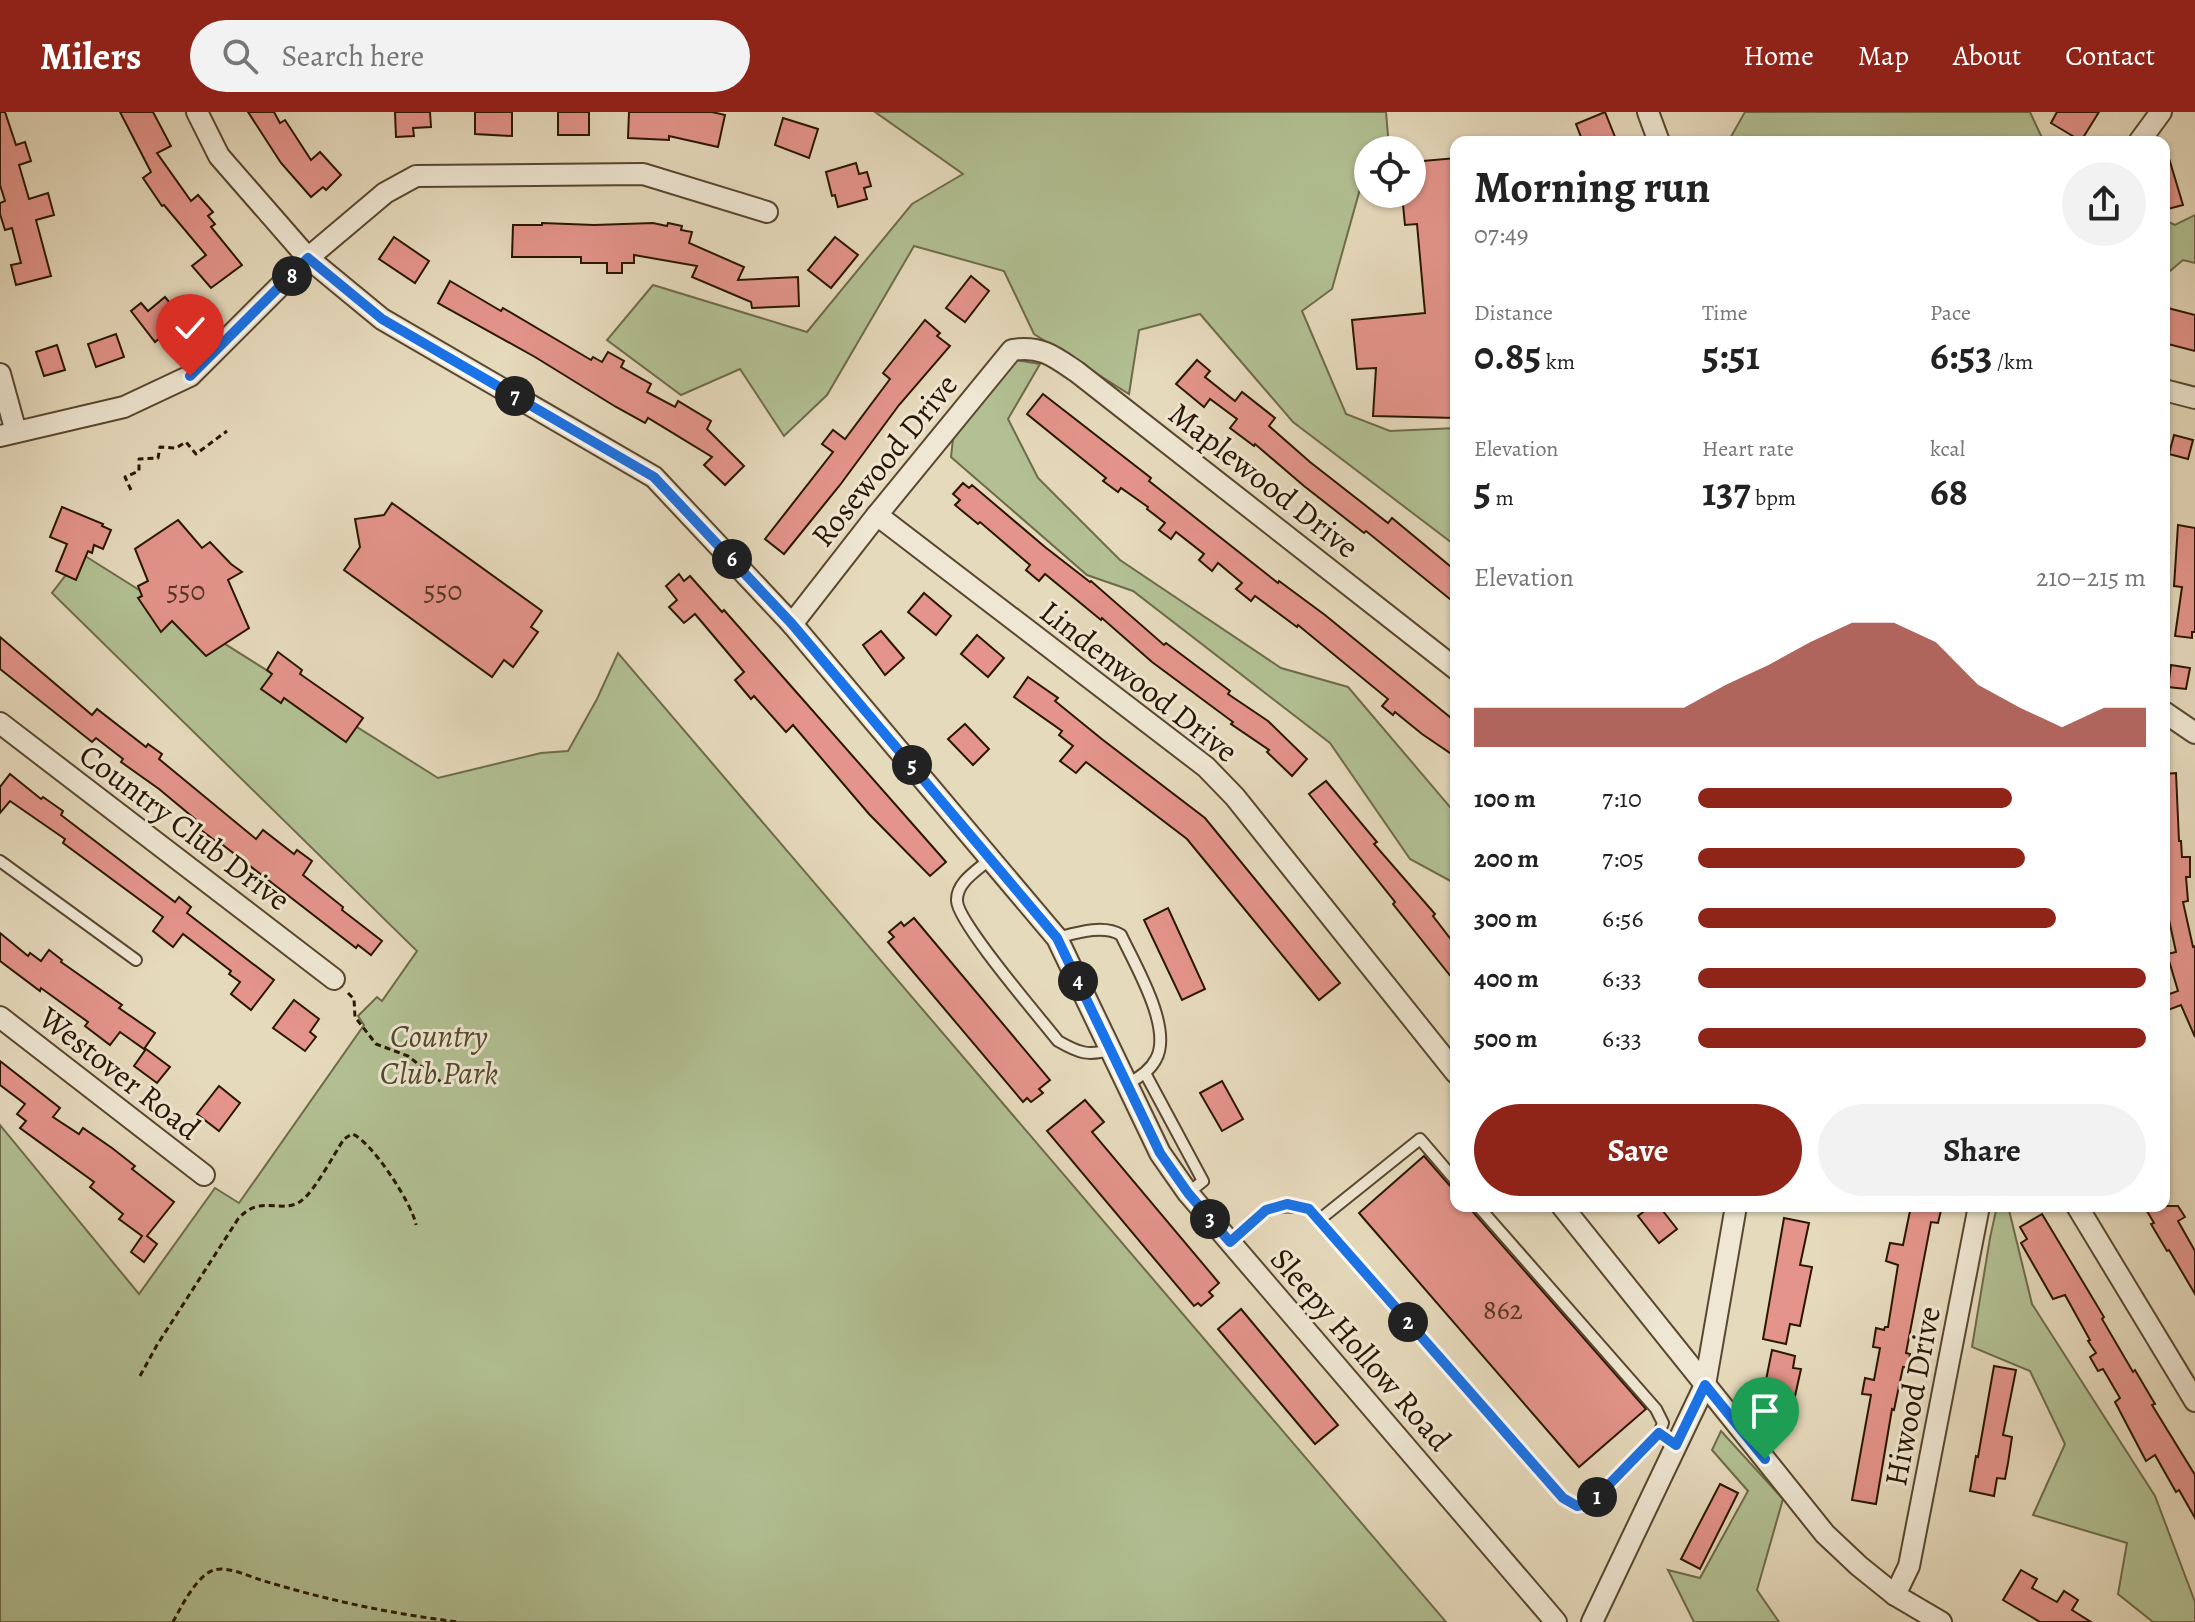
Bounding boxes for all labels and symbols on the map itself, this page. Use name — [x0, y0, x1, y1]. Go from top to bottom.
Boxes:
pin: 8 — [272, 256, 312, 296]
pin — [156, 294, 224, 376]
street label: Rosewood Drive — [801, 364, 967, 556]
pin: 7 — [495, 376, 535, 416]
street label: Maplewood Drive — [1160, 392, 1368, 568]
pin: 6 — [712, 539, 752, 579]
house number: 550 — [166, 572, 206, 610]
house number: 550 — [423, 572, 463, 610]
street label: Lindenwood Drive — [1031, 590, 1247, 772]
street label: Country Club Drive — [70, 733, 300, 921]
pin: 5 — [892, 745, 932, 785]
pin: 4 — [1058, 961, 1098, 1001]
street label: Westover Road — [29, 995, 211, 1151]
park label: Country Club Park — [380, 1014, 498, 1095]
pin: 3 — [1190, 1199, 1230, 1239]
street label: Sleepy Hollow Road — [1260, 1238, 1462, 1461]
house number: 862 — [1483, 1291, 1523, 1329]
pin: 2 — [1388, 1302, 1428, 1342]
street label: Hiwood Drive — [1873, 1302, 1951, 1490]
pin — [1731, 1377, 1799, 1459]
pin: 1 — [1577, 1477, 1617, 1517]

